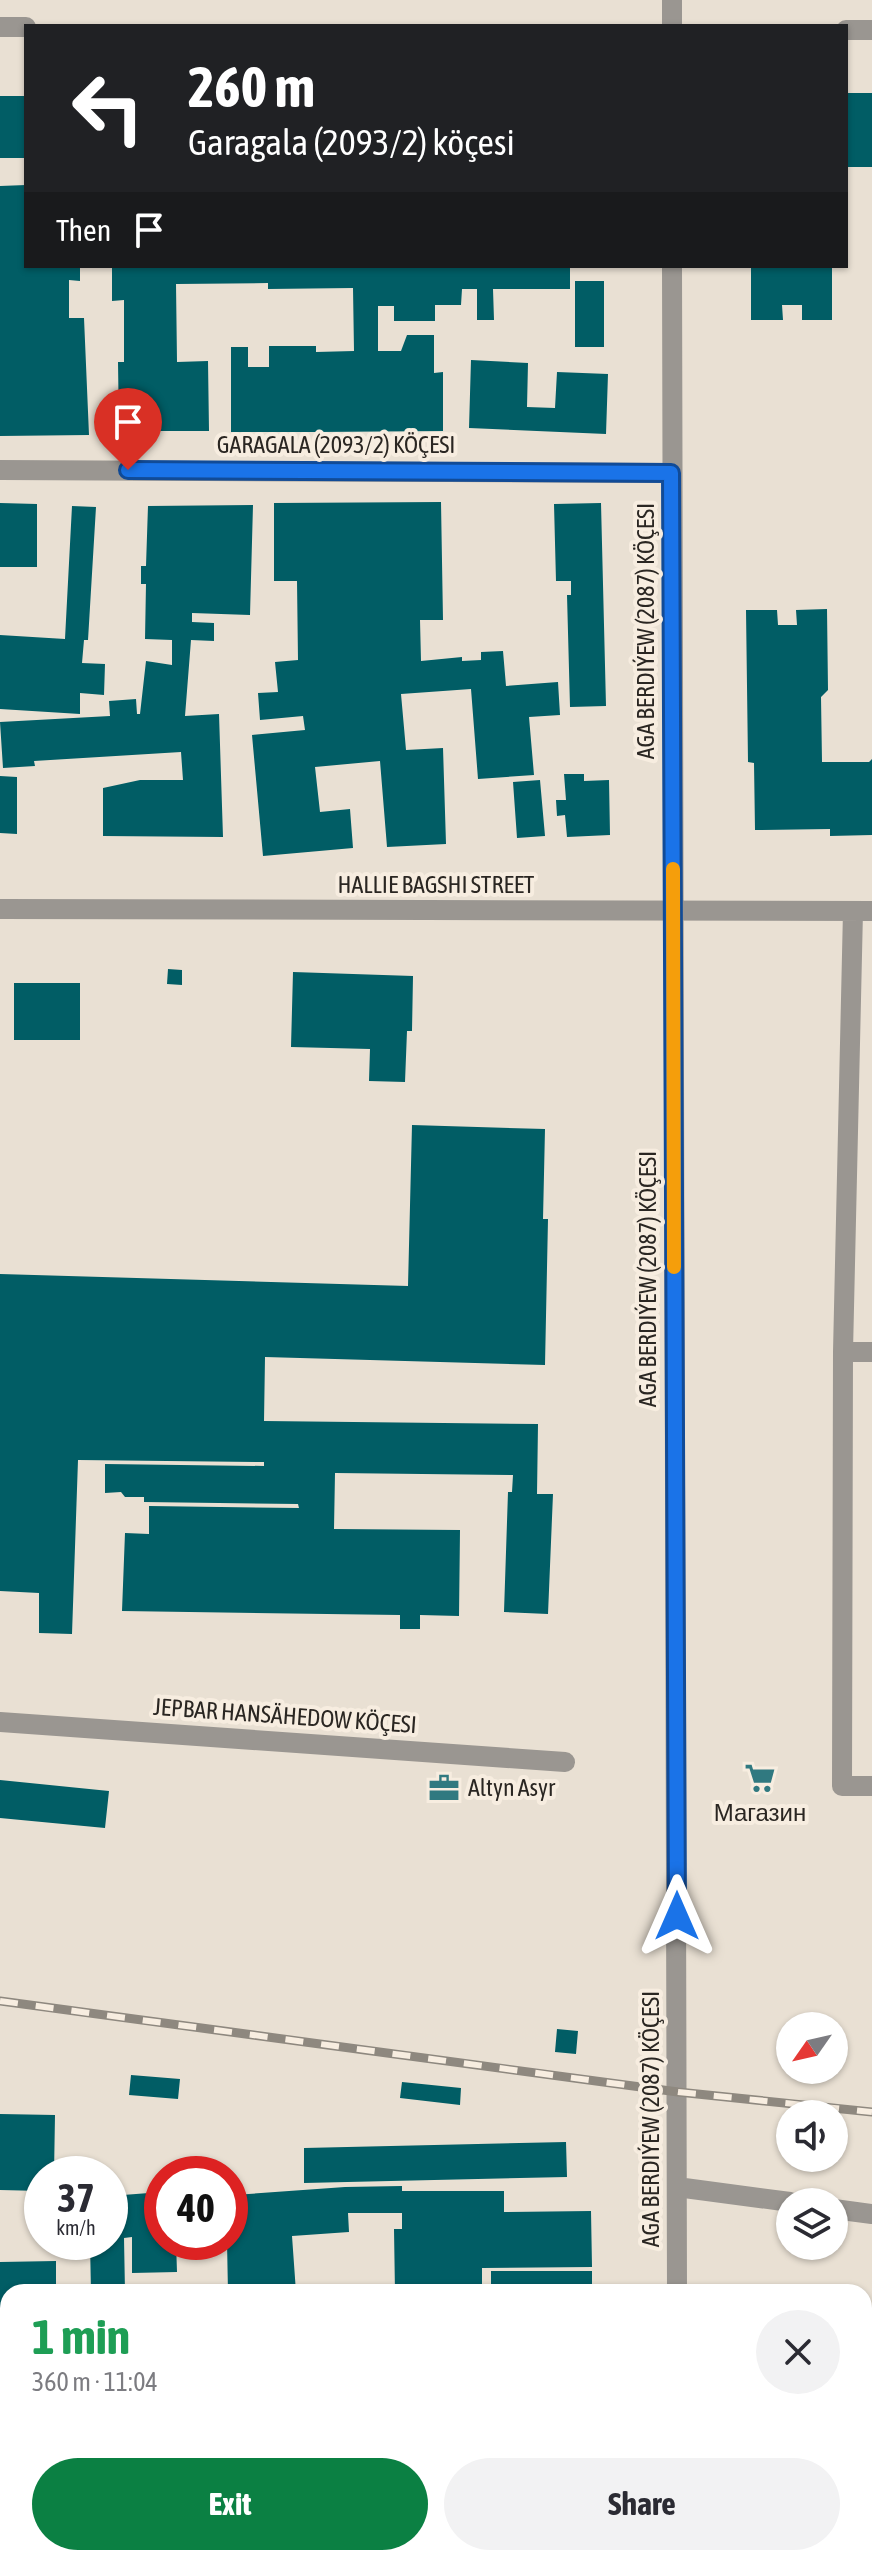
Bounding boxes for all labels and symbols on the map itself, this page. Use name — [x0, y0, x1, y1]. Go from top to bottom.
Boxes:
pin — [94, 388, 162, 470]
street label: GARAGALA (2093/2) KÖÇESI — [217, 431, 455, 458]
street label: AGA BERDIÝEW (2087) KÖÇESI — [632, 503, 659, 759]
street label: HALLIE BAGSHI STREET — [338, 871, 535, 898]
street label: AGA BERDIÝEW (2087) KÖÇESI — [634, 1151, 661, 1407]
street label: JEPBAR HANSÄHEDOW KÖÇESI — [152, 1693, 418, 1738]
supermarket icon: Магазин — [743, 1761, 777, 1795]
office icon: Altyn Asyr — [427, 1771, 461, 1805]
place label: Altyn Asyr — [468, 1774, 556, 1801]
place label: Магазин — [714, 1799, 806, 1826]
position arrow — [635, 1874, 719, 1958]
street label: AGA BERDIÝEW (2087) KÖÇESI — [637, 1991, 664, 2247]
north arrow — [776, 2012, 848, 2084]
speed limit sign: 40 — [144, 2156, 248, 2260]

